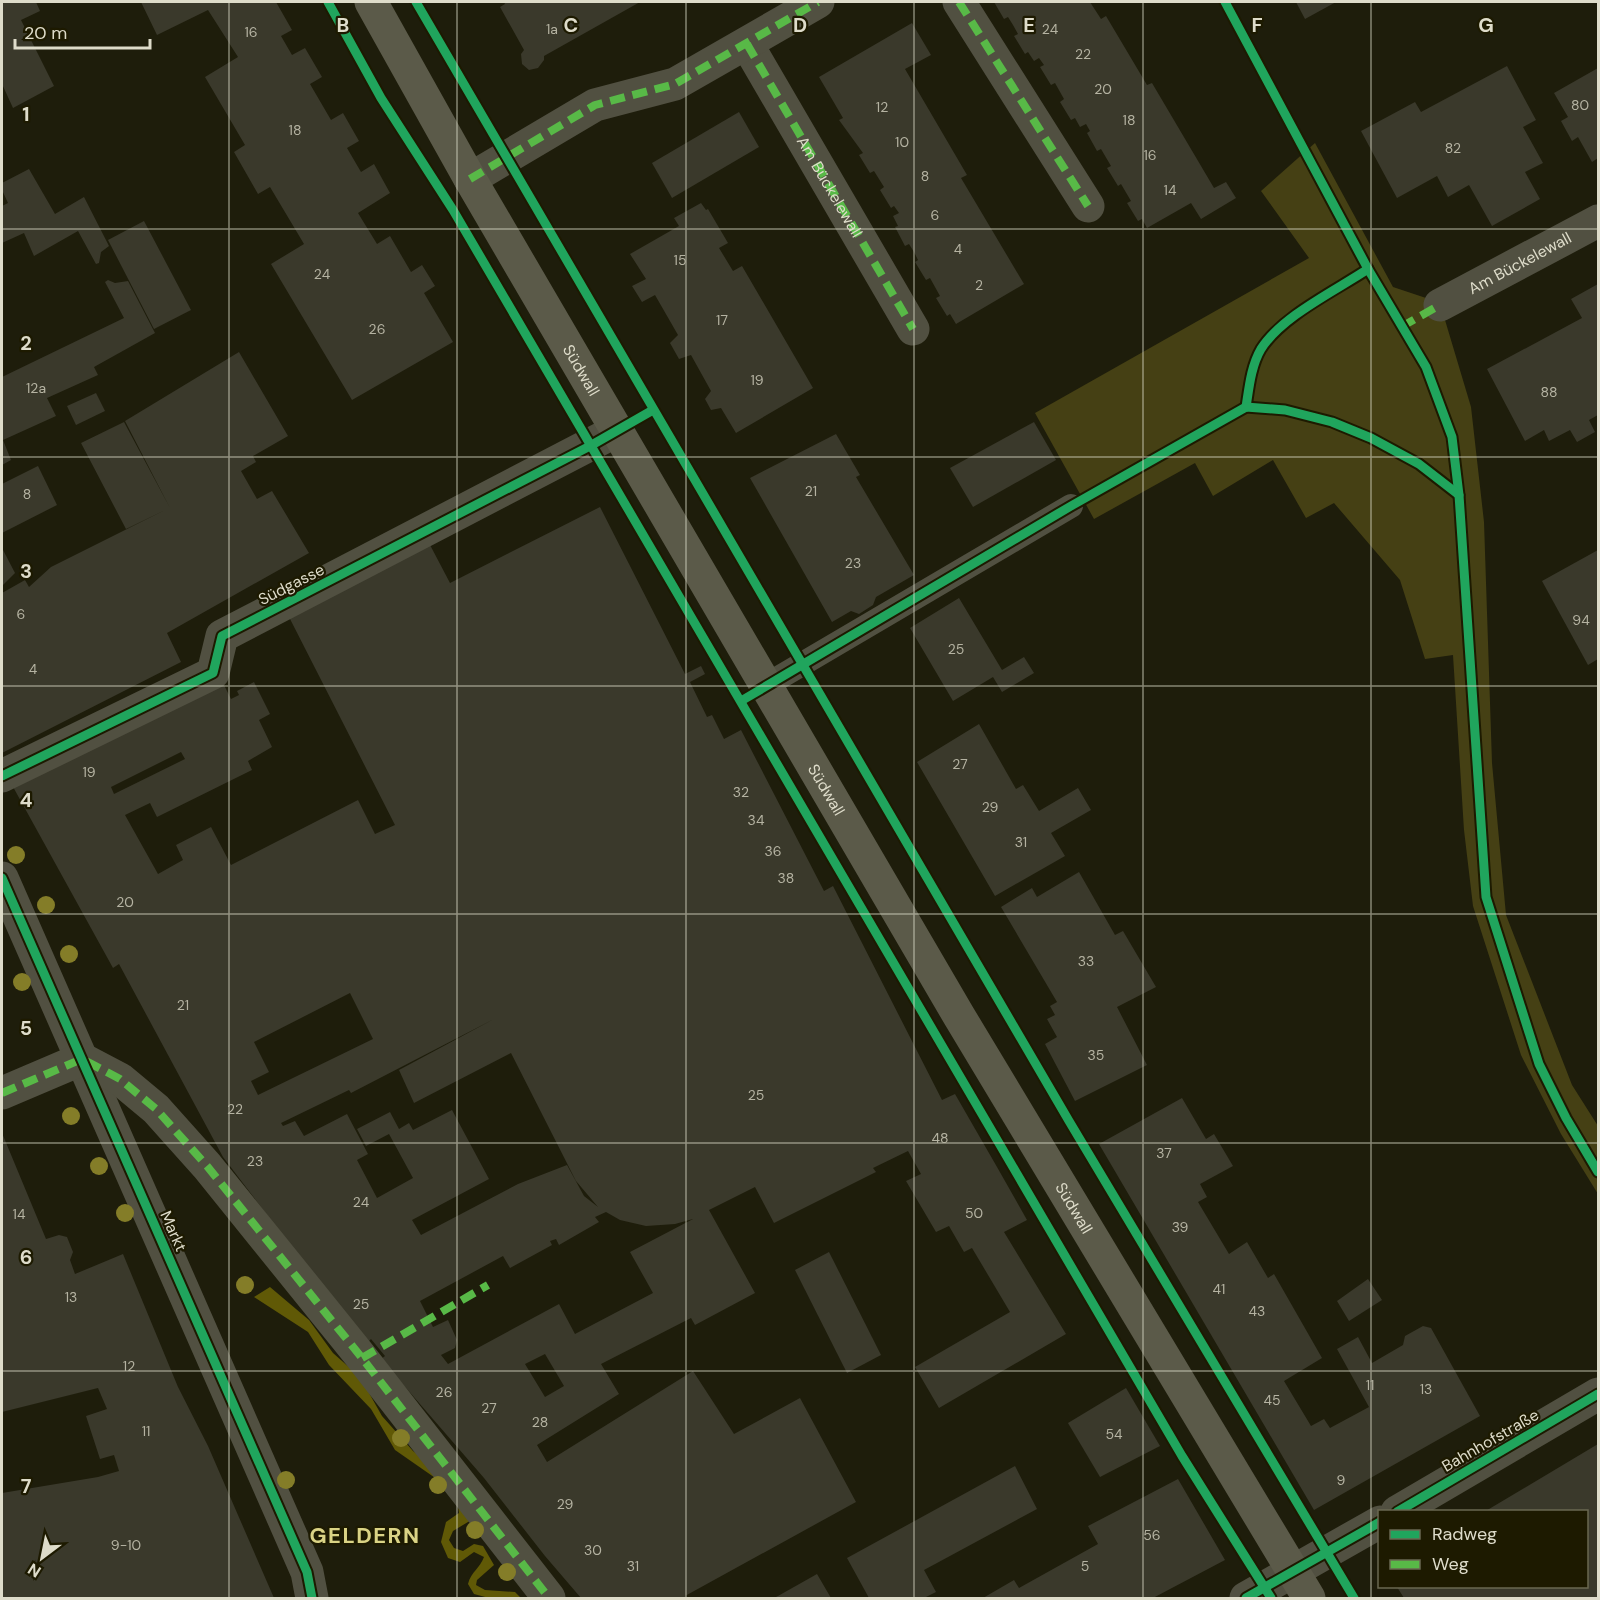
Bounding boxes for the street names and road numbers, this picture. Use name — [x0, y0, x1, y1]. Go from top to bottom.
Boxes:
street label: Am Bückelewall — [792, 132, 867, 241]
street label: Am Bückelewall — [1464, 227, 1575, 299]
street label: Südwall — [558, 341, 604, 400]
street label: Südgasse — [255, 559, 328, 610]
street label: Südwall — [803, 760, 850, 819]
street label: Südwall — [1050, 1179, 1097, 1238]
street label: Markt — [155, 1208, 192, 1255]
street label: Bahnhofstraße — [1438, 1404, 1543, 1477]

